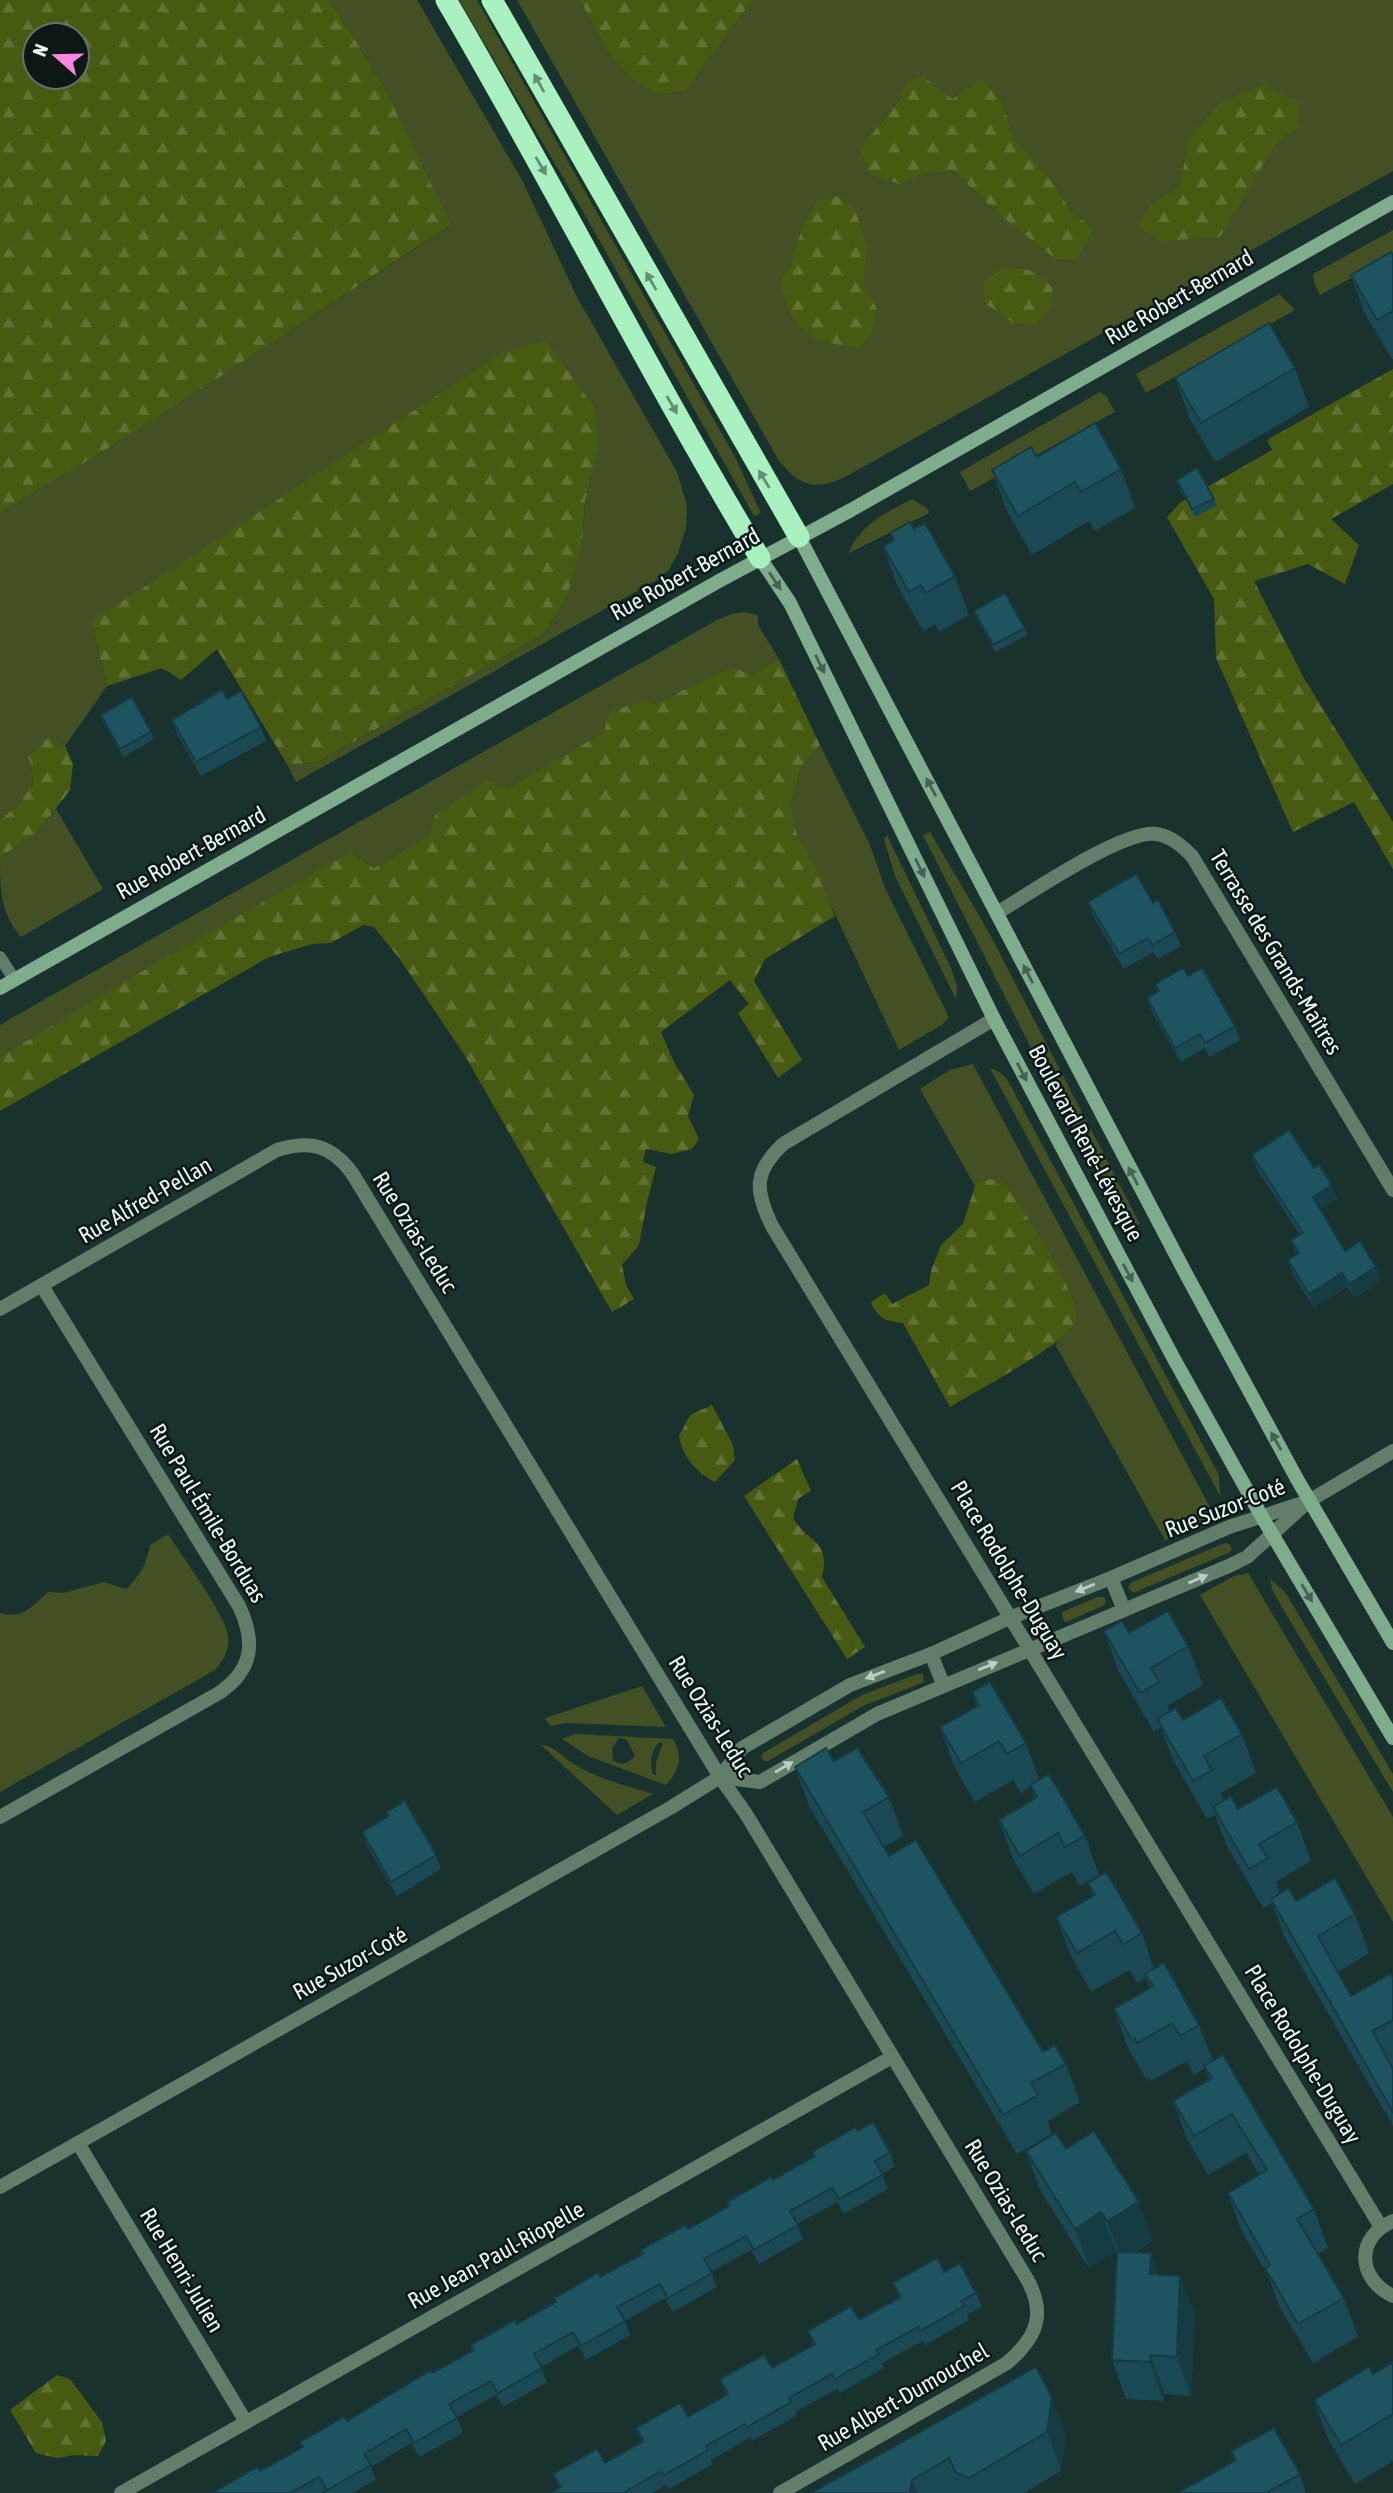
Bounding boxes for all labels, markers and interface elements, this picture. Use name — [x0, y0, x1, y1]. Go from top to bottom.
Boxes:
north arrow — [21, 21, 91, 91]
text: N — [28, 41, 52, 59]
one-way arrow — [533, 74, 545, 93]
one-way arrow — [535, 156, 547, 175]
street label: Rue Robert-Bernard — [1100, 244, 1258, 350]
one-way arrow — [645, 272, 657, 291]
one-way arrow — [666, 396, 678, 415]
one-way arrow — [758, 469, 770, 488]
street label: Rue Robert-Bernard — [606, 522, 764, 626]
one-way arrow — [768, 571, 781, 590]
one-way arrow — [814, 654, 825, 674]
one-way arrow — [925, 777, 937, 797]
street label: Rue Robert-Bernard — [112, 801, 270, 905]
street label: Terrasse des Grands-Maîtres — [1205, 845, 1347, 1059]
one-way arrow — [915, 858, 926, 878]
one-way arrow — [1023, 964, 1034, 984]
street label: Boulevard René-Lévesque — [1023, 1041, 1149, 1245]
one-way arrow — [1016, 1062, 1028, 1081]
street label: Rue Alfred-Pellan — [74, 1151, 216, 1249]
one-way arrow — [1127, 1166, 1139, 1186]
street label: Rue Ozias-Leduc — [368, 1167, 463, 1298]
one-way arrow — [1123, 1263, 1134, 1283]
street label: Rue Paul-Émile-Borduas — [144, 1419, 272, 1607]
one-way arrow — [1271, 1431, 1282, 1451]
street label: Rue Suzor-Coté — [1161, 1473, 1289, 1543]
street label: Place Rodolphe-Duguay — [945, 1476, 1073, 1664]
one-way arrow — [1188, 1573, 1208, 1585]
one-way arrow — [1074, 1583, 1095, 1594]
one-way arrow — [1301, 1584, 1313, 1603]
street label: Rue Ozias-Leduc — [664, 1651, 759, 1782]
one-way arrow — [977, 1661, 998, 1672]
one-way arrow — [864, 1670, 885, 1681]
one-way arrow — [775, 1761, 794, 1773]
street label: Rue Suzor-Coté — [288, 1921, 412, 2005]
street label: Place Rodolphe-Duguay — [1239, 1960, 1367, 2148]
street label: Rue Ozias-Leduc — [959, 2134, 1053, 2266]
street label: Rue Jean-Paul-Riopelle — [403, 2196, 589, 2314]
street label: Rue Henri-Julien — [135, 2203, 229, 2337]
street label: Rue Albert-Dumouchel — [813, 2338, 993, 2456]

